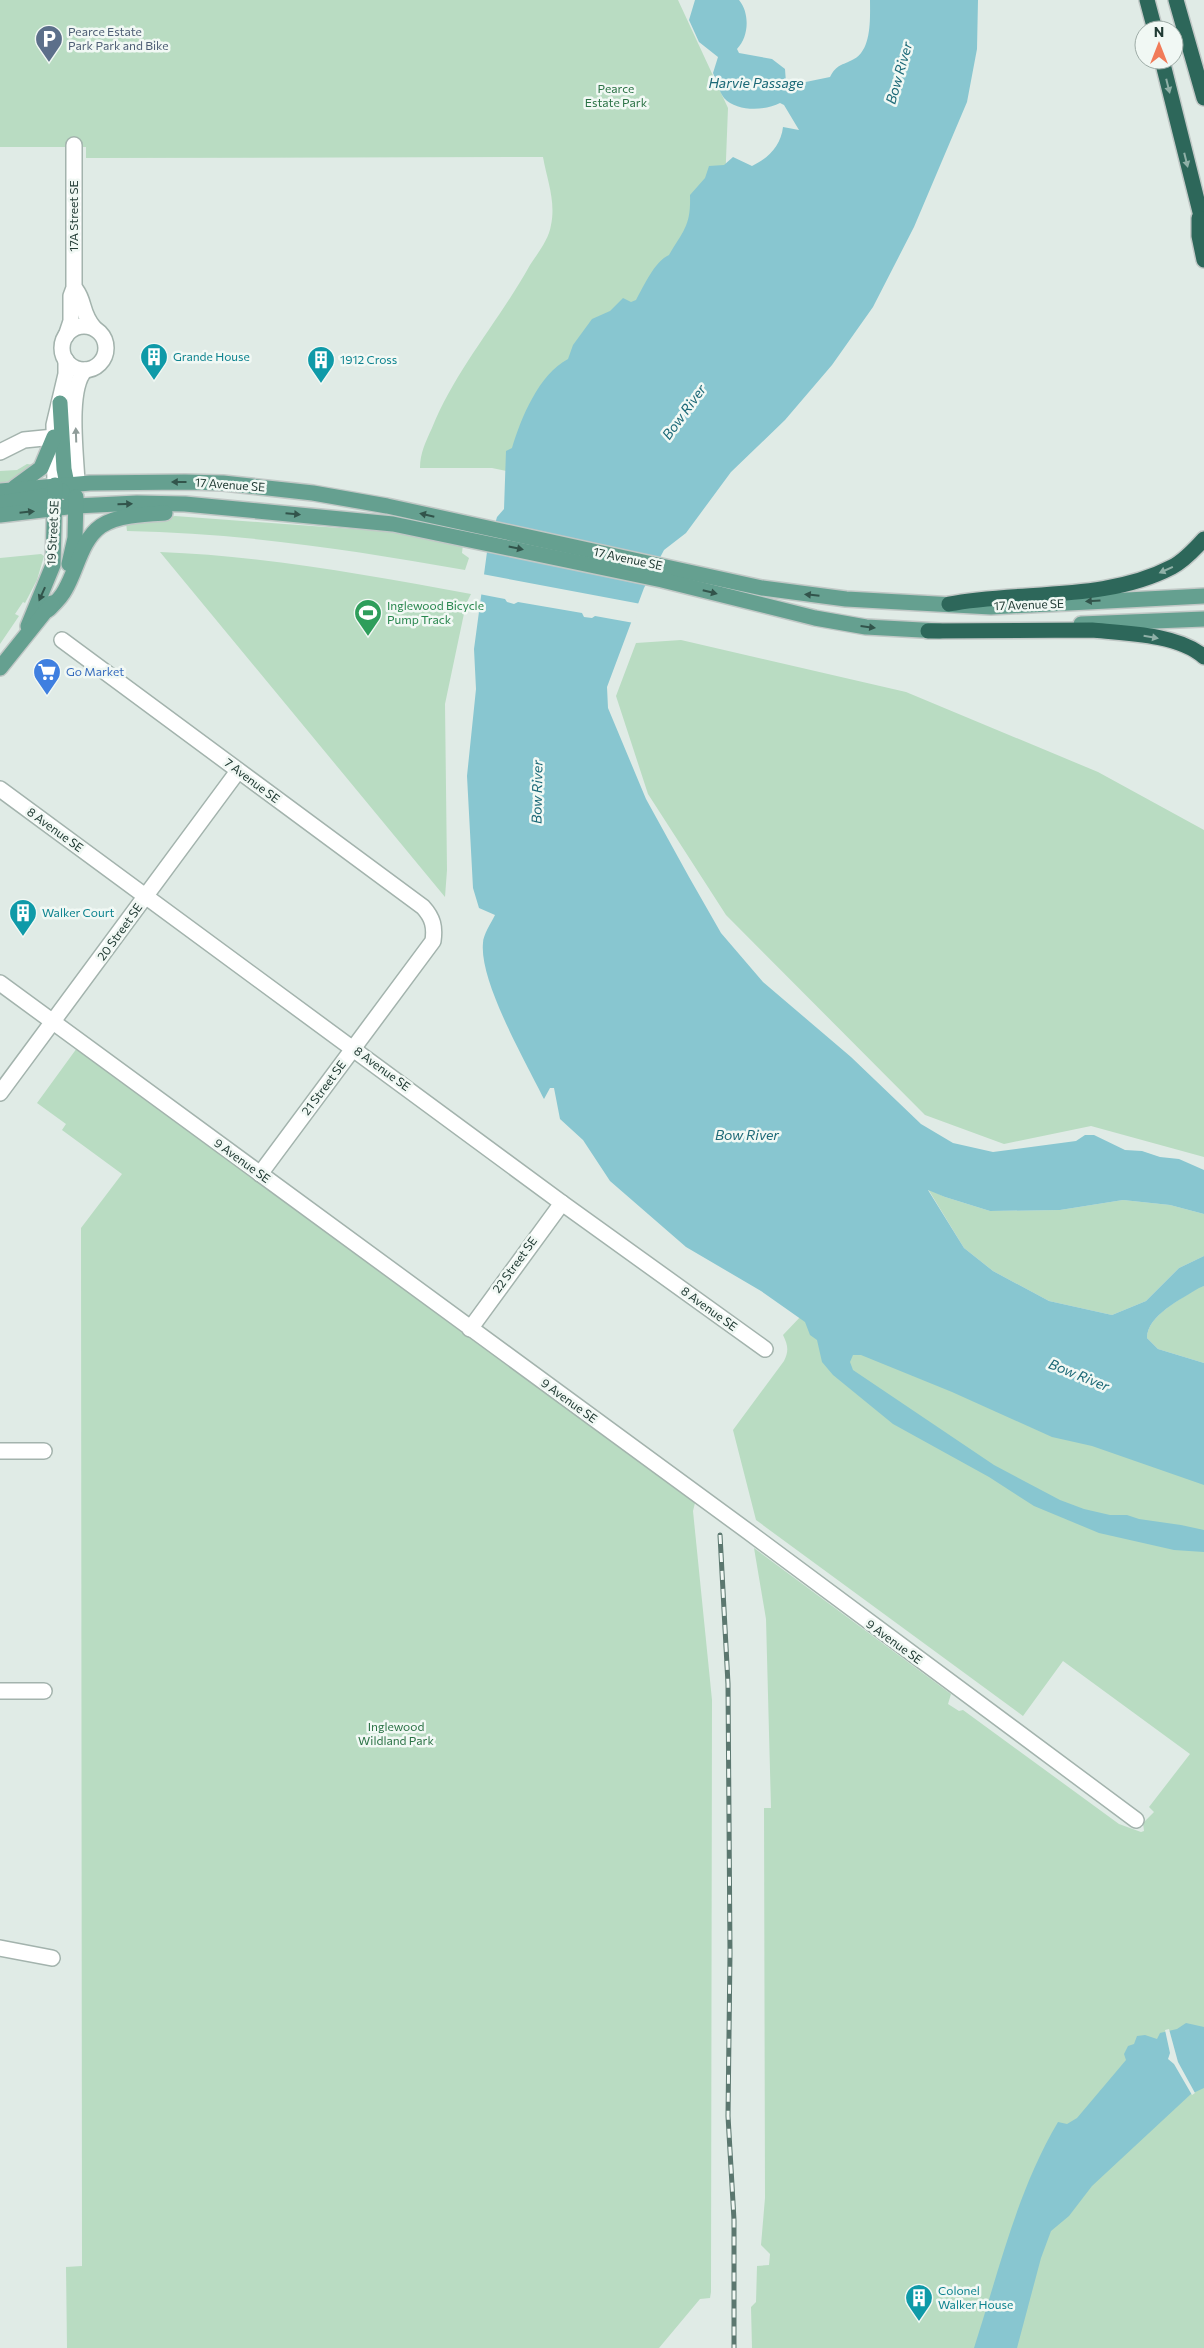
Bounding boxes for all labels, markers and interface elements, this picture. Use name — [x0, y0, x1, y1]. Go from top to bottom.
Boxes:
north arrow — [1134, 20, 1184, 70]
text: N — [1154, 23, 1164, 40]
parking icon: Pearce Estate Park Park and Bike — [34, 24, 64, 63]
place label: Pearce Estate Park Park and Bike — [68, 24, 169, 52]
water label: Bow River — [882, 39, 916, 106]
water label: Harvie Passage — [708, 74, 804, 91]
one-way arrow — [1164, 79, 1172, 94]
park label: Pearce Estate Park — [585, 81, 648, 109]
one-way arrow — [1182, 152, 1190, 167]
street label: 17A Street SE — [66, 180, 80, 252]
building icon: Grande House — [139, 342, 169, 381]
building icon: 1912 Cross — [306, 345, 336, 384]
place label: Grande House — [173, 349, 250, 363]
place label: 1912 Cross — [340, 352, 397, 366]
water label: Bow River — [658, 381, 709, 443]
one-way arrow — [71, 426, 79, 442]
street label: 17 Avenue SE — [195, 475, 266, 493]
one-way arrow — [171, 478, 187, 486]
one-way arrow — [117, 499, 133, 507]
street label: 19 Street SE — [43, 500, 61, 566]
one-way arrow — [19, 508, 35, 516]
one-way arrow — [285, 510, 301, 518]
one-way arrow — [418, 510, 434, 518]
street label: 17 Avenue SE — [592, 544, 664, 572]
one-way arrow — [508, 545, 524, 553]
one-way arrow — [1159, 566, 1173, 574]
one-way arrow — [37, 587, 45, 601]
one-way arrow — [702, 588, 717, 596]
one-way arrow — [804, 591, 820, 599]
street label: 17 Avenue SE — [994, 596, 1064, 612]
sports icon: Inglewood Bicycle Pump Track — [353, 598, 383, 637]
place label: Inglewood Bicycle Pump Track — [387, 598, 484, 626]
one-way arrow — [1084, 598, 1100, 606]
one-way arrow — [861, 623, 877, 631]
one-way arrow — [1143, 634, 1159, 642]
supermarket icon: Go Market — [32, 657, 62, 696]
place label: Go Market — [66, 664, 124, 678]
street label: 7 Avenue SE — [222, 755, 283, 805]
water label: Bow River — [527, 760, 546, 824]
street label: 8 Avenue SE — [25, 804, 86, 854]
building icon: Walker Court — [8, 898, 38, 937]
street label: 20 Street SE — [94, 900, 145, 963]
place label: Walker Court — [42, 905, 114, 919]
street label: 8 Avenue SE — [352, 1043, 413, 1093]
street label: 21 Street SE — [298, 1057, 348, 1117]
water label: Bow River — [715, 1126, 779, 1143]
street label: 9 Avenue SE — [212, 1135, 273, 1185]
street label: 22 Street SE — [489, 1234, 539, 1295]
street label: 8 Avenue SE — [679, 1283, 740, 1333]
water label: Bow River — [1046, 1355, 1112, 1395]
street label: 9 Avenue SE — [539, 1375, 600, 1425]
street label: 9 Avenue SE — [864, 1616, 925, 1666]
park label: Inglewood Wildland Park — [358, 1719, 434, 1747]
building icon: Colonel Walker House — [904, 2283, 934, 2322]
place label: Colonel Walker House — [938, 2283, 1013, 2311]

